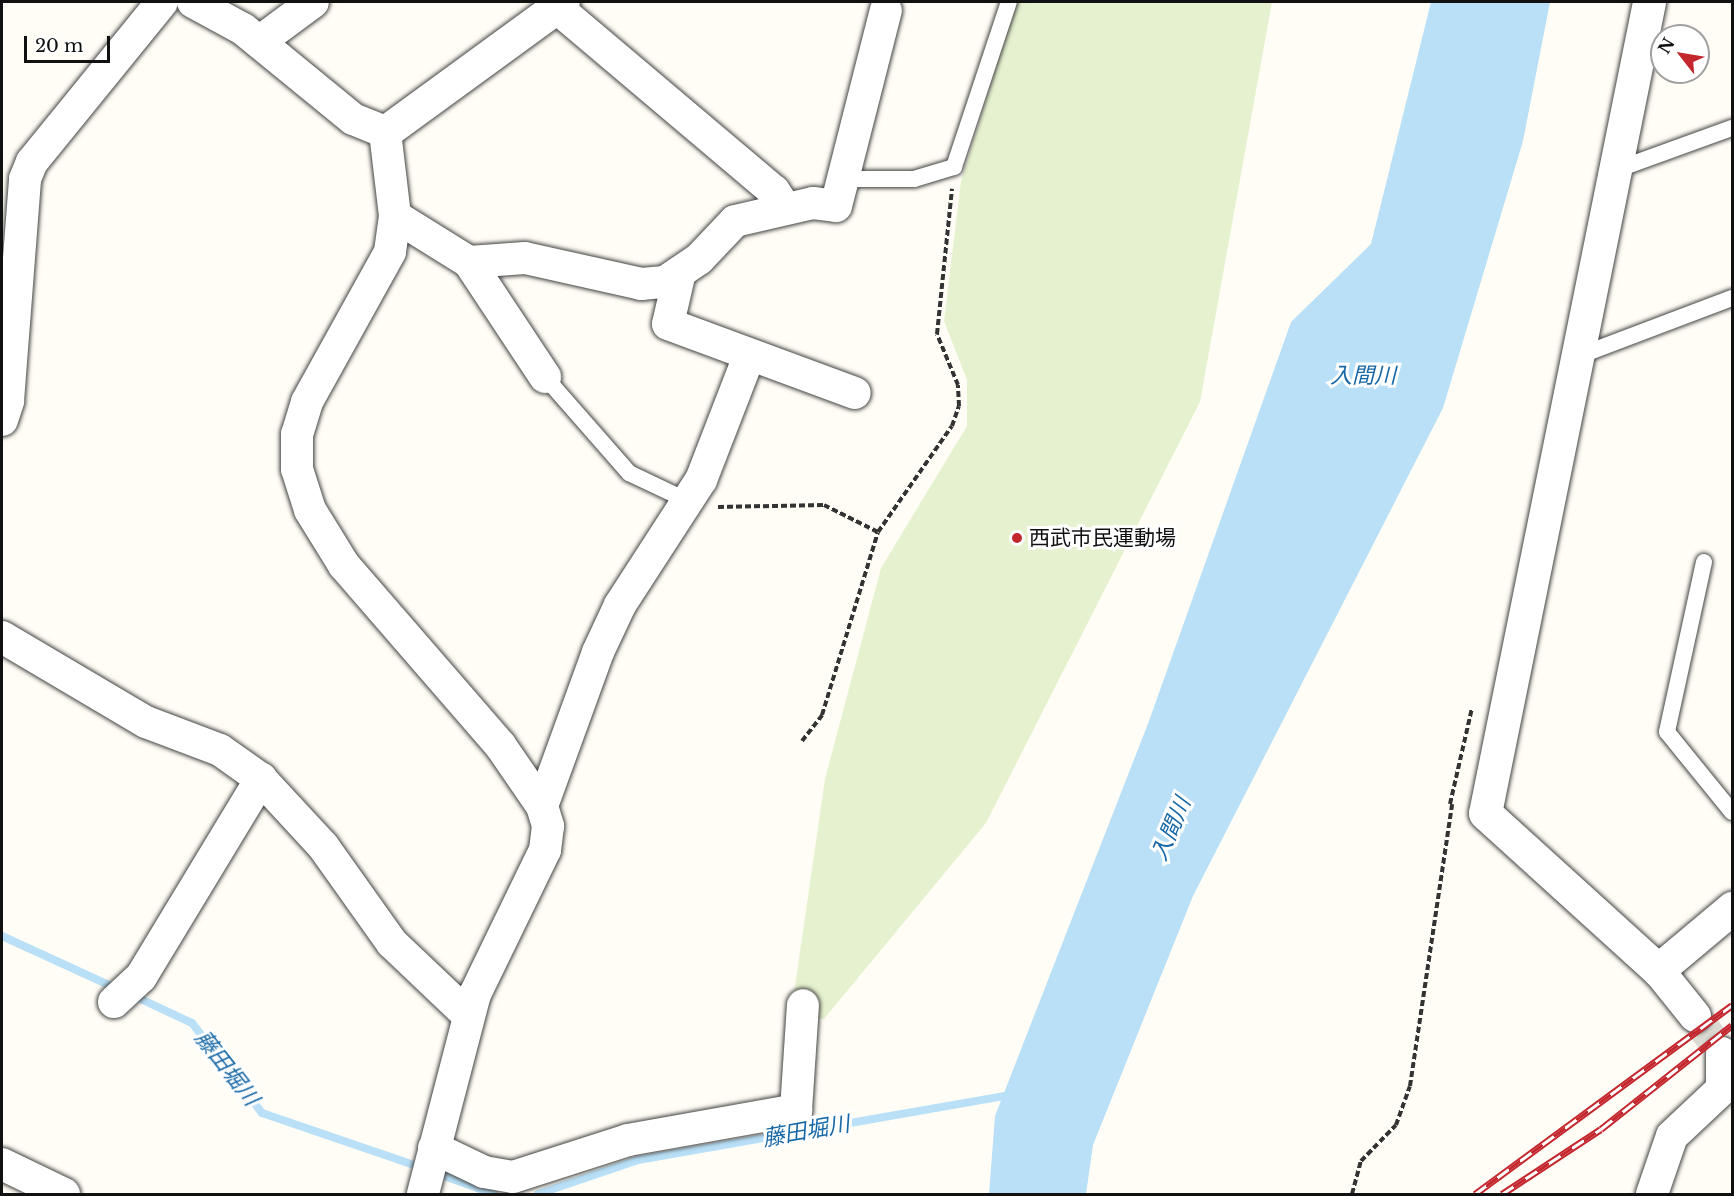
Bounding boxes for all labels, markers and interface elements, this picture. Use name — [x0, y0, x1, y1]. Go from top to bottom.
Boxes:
scale bar — [27, 24, 112, 62]
north arrow — [1650, 24, 1710, 84]
text: N — [1654, 34, 1679, 57]
text: 20 m — [35, 35, 83, 57]
water label: 入間川 — [1330, 363, 1396, 389]
place label: 西武市民運動場 — [1029, 525, 1176, 551]
marker: 西武市民運動場 — [1010, 531, 1024, 545]
water label: 入間川 — [1146, 793, 1196, 865]
water label: 藤田堀川 — [190, 1025, 264, 1111]
water label: 藤田堀川 — [760, 1110, 852, 1152]

